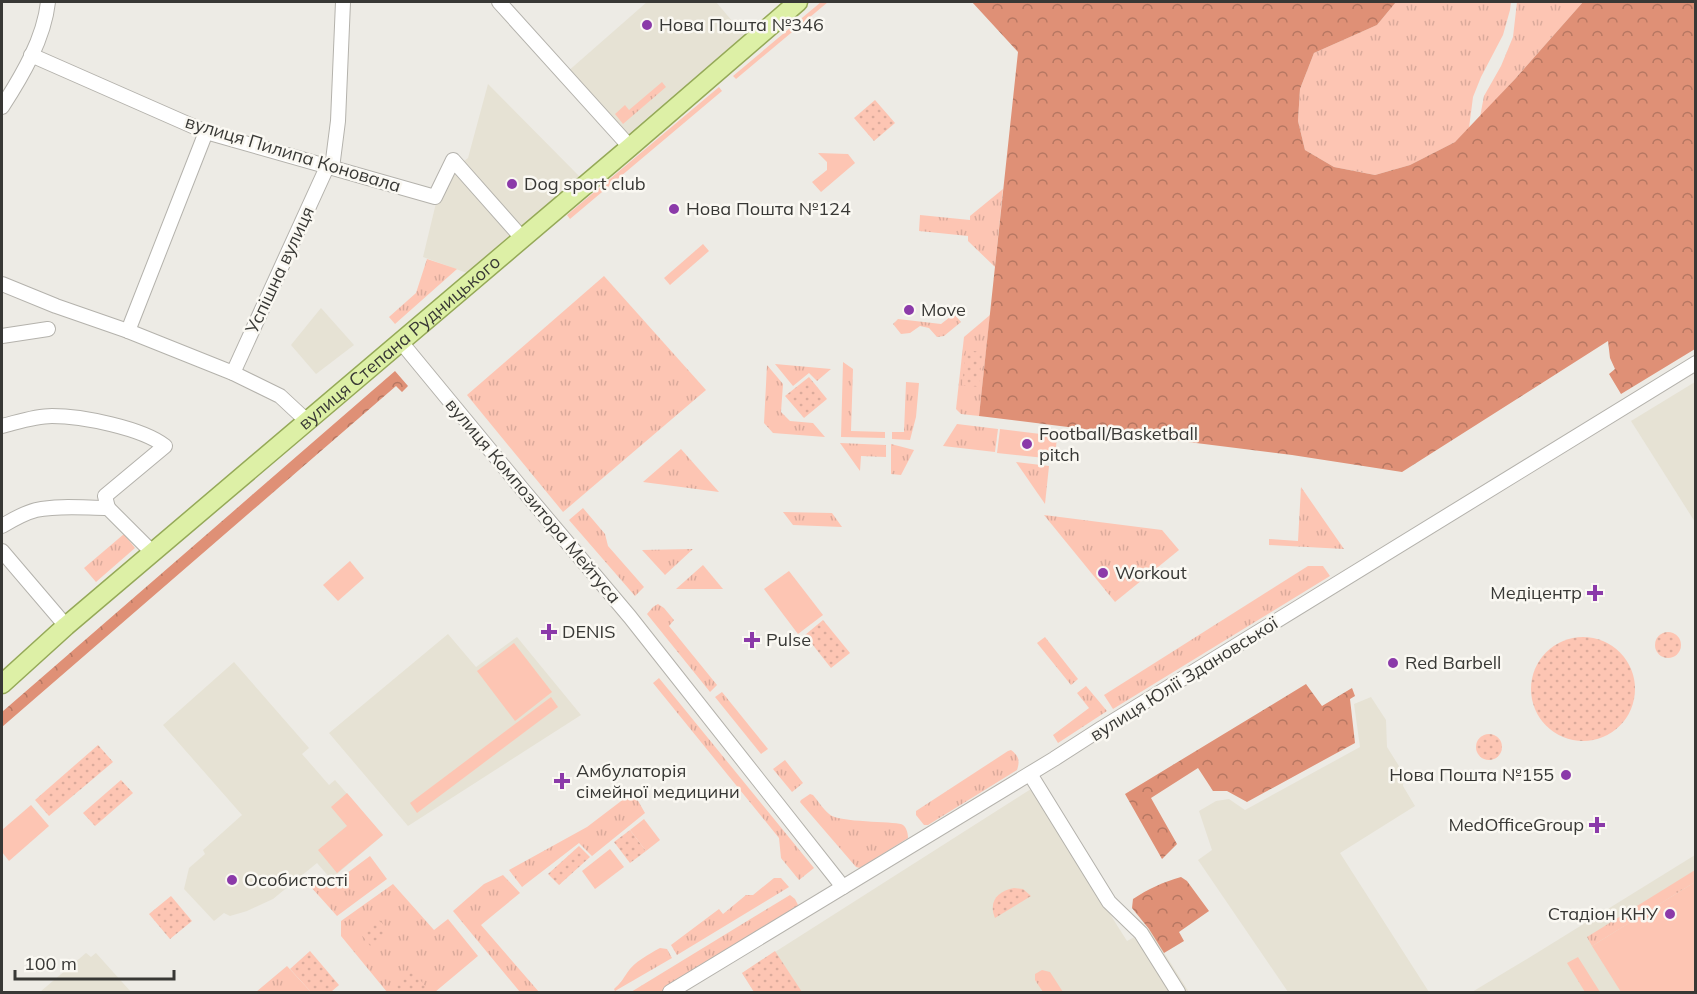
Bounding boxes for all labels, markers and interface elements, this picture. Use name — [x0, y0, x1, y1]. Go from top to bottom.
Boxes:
place label: Нова Пошта №346 — [659, 13, 824, 36]
marker: Нова Пошта №346 — [640, 18, 654, 32]
street label: вулиця Пилипа Коновала — [183, 110, 404, 197]
place label: Dog sport club — [524, 172, 646, 195]
marker: Dog sport club — [505, 177, 519, 191]
place label: Нова Пошта №124 — [686, 197, 851, 220]
marker: Нова Пошта №124 — [667, 202, 681, 216]
street label: Успішна вулиця — [240, 203, 319, 338]
street label: вулиця Степана Рудницького — [293, 250, 505, 435]
place label: Move — [921, 298, 966, 321]
marker: Move — [902, 303, 916, 317]
street label: вулиця Композитора Мейтуса — [441, 393, 626, 608]
place label: Football/Basketball pitch — [1039, 422, 1198, 466]
marker: Football/Basketball pitch — [1020, 437, 1034, 451]
place label: Workout — [1115, 561, 1187, 584]
marker: Workout — [1096, 566, 1110, 580]
place label: Медіцентр — [1490, 581, 1582, 604]
marker: Медіцентр — [1586, 584, 1604, 602]
street label: вулиця Юлії Здановської — [1085, 611, 1282, 746]
place label: DENIS — [562, 620, 615, 643]
marker: DENIS — [540, 623, 558, 641]
place label: Pulse — [766, 628, 811, 651]
marker: Pulse — [743, 631, 761, 649]
place label: Red Barbell — [1405, 651, 1501, 674]
marker: Red Barbell — [1386, 656, 1400, 670]
place label: Амбулаторія сімейної медицини — [576, 759, 740, 803]
place label: Нова Пошта №155 — [1389, 763, 1554, 786]
marker: Нова Пошта №155 — [1559, 768, 1573, 782]
marker: Амбулаторія сімейної медицини — [553, 772, 571, 790]
place label: MedOfficeGroup — [1448, 813, 1584, 836]
marker: MedOfficeGroup — [1588, 816, 1606, 834]
place label: Особистості — [244, 868, 348, 891]
marker: Особистості — [225, 873, 239, 887]
place label: Стадіон КНУ — [1548, 902, 1658, 925]
marker: Стадіон КНУ — [1663, 907, 1677, 921]
scale bar — [15, 943, 174, 981]
text: 100 m — [24, 952, 77, 975]

